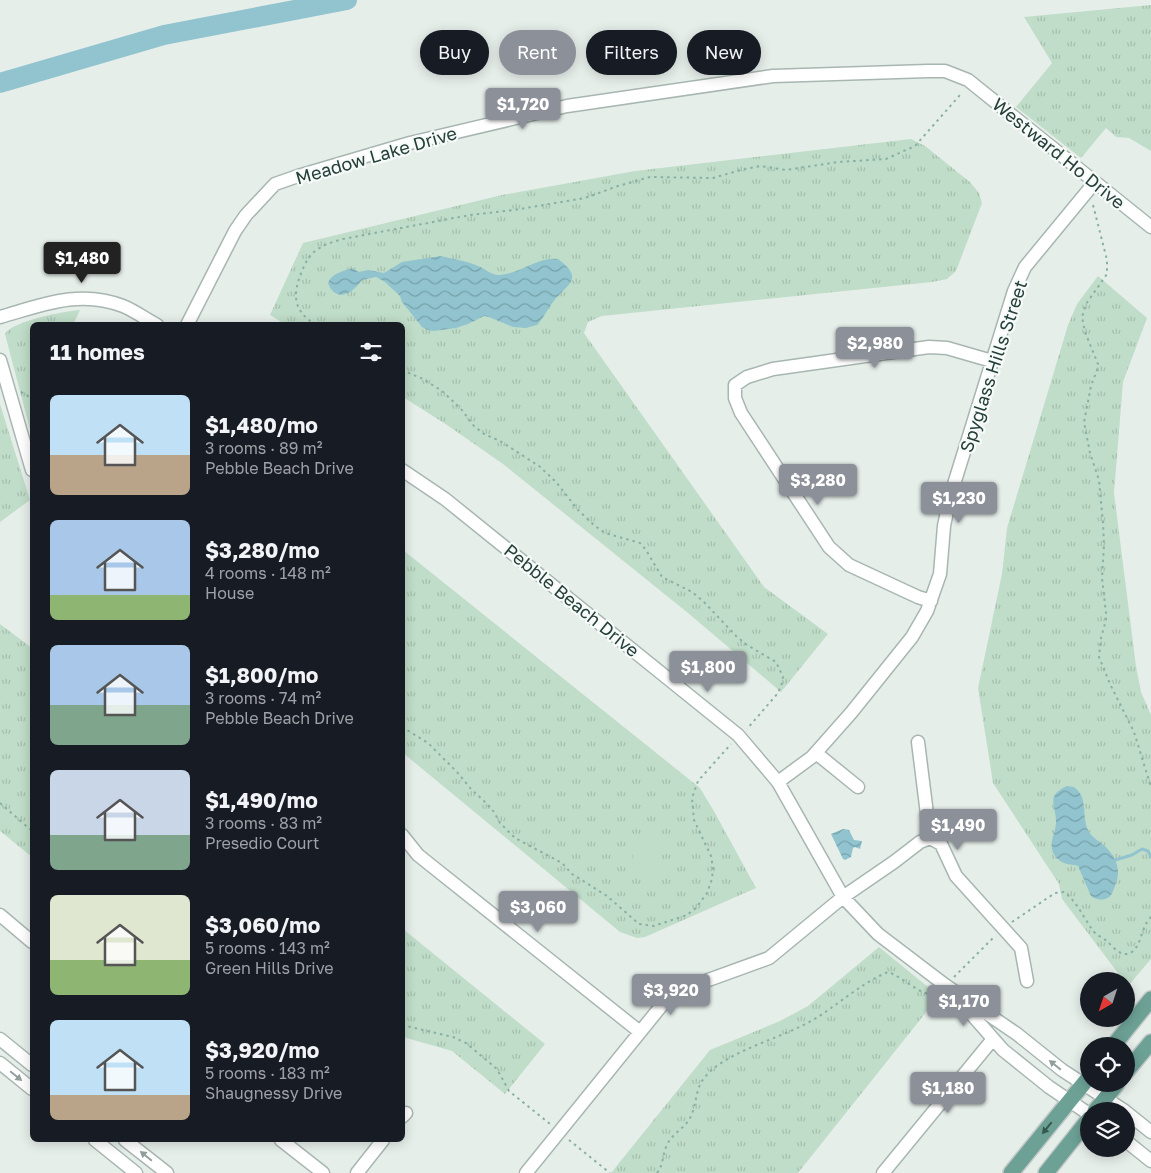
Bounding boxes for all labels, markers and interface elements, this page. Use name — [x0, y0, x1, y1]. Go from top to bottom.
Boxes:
chip: Buy — [420, 30, 489, 75]
chip: Rent — [499, 30, 576, 75]
chip: Filters — [586, 30, 677, 75]
chip: New — [687, 30, 761, 75]
pin: $1,720 — [482, 88, 564, 130]
street label: Westward Ho Drive — [988, 93, 1130, 213]
text: $1,720 — [497, 94, 549, 114]
street label: Meadow Lake Drive — [293, 121, 459, 189]
pin: $1,480 — [41, 242, 123, 284]
text: $1,480 — [55, 248, 109, 268]
street label: Spyglass Hills Street — [955, 277, 1031, 455]
pin: $2,980 — [834, 326, 916, 369]
text: $2,980 — [847, 333, 903, 353]
icon: filters — [357, 338, 385, 366]
text: 11 homes — [50, 339, 145, 365]
text: $1,480/mo — [205, 412, 318, 438]
icon: home — [90, 415, 150, 475]
text: 3 rooms · 89 m² — [205, 438, 322, 458]
text: Pebble Beach Drive — [205, 458, 354, 478]
pin: $3,280 — [777, 464, 859, 506]
text: $3,280 — [790, 470, 846, 490]
pin: $1,230 — [918, 482, 1000, 524]
text: $1,230 — [932, 488, 986, 508]
text: $3,280/mo — [205, 537, 320, 563]
street label: Pebble Beach Drive — [500, 539, 644, 661]
icon: home — [90, 540, 150, 600]
text: 4 rooms · 148 m² — [205, 563, 331, 583]
text: House — [205, 583, 254, 603]
pin: $1,800 — [667, 650, 749, 693]
text: $1,800 — [680, 657, 736, 677]
text: $1,800/mo — [205, 662, 318, 688]
icon: home — [90, 665, 150, 725]
text: 3 rooms · 74 m² — [205, 688, 321, 708]
text: Pebble Beach Drive — [205, 708, 354, 728]
text: $1,490/mo — [205, 787, 318, 813]
icon: home — [90, 790, 150, 850]
pin: $1,490 — [917, 808, 999, 851]
text: 3 rooms · 83 m² — [205, 813, 322, 833]
text: $1,490 — [931, 815, 985, 835]
text: Presedio Court — [205, 833, 319, 853]
pin: $3,060 — [497, 890, 579, 933]
text: $3,060 — [510, 897, 566, 917]
text: $3,060/mo — [205, 912, 320, 938]
icon: home — [90, 915, 150, 975]
text: 5 rooms · 143 m² — [205, 938, 330, 958]
text: Green Hills Drive — [205, 958, 334, 978]
north arrow — [1080, 972, 1135, 1028]
map controls — [1080, 972, 1135, 1157]
pin: $3,920 — [630, 974, 712, 1016]
text: $3,920 — [643, 980, 699, 1000]
pin: $1,170 — [923, 984, 1005, 1027]
text: $1,170 — [938, 991, 990, 1011]
text: $3,920/mo — [205, 1037, 319, 1063]
button: locate — [1080, 1037, 1135, 1092]
icon: home — [90, 1040, 150, 1100]
one-way arrow — [1049, 1059, 1062, 1070]
text: 5 rooms · 183 m² — [205, 1063, 330, 1083]
one-way arrow — [9, 1071, 22, 1082]
pin: $1,180 — [907, 1072, 989, 1114]
text: $1,180 — [922, 1078, 974, 1098]
text: Shaugnessy Drive — [205, 1083, 342, 1103]
button: layers — [1080, 1102, 1135, 1157]
one-way arrow — [1042, 1121, 1053, 1134]
one-way arrow — [140, 1151, 153, 1162]

